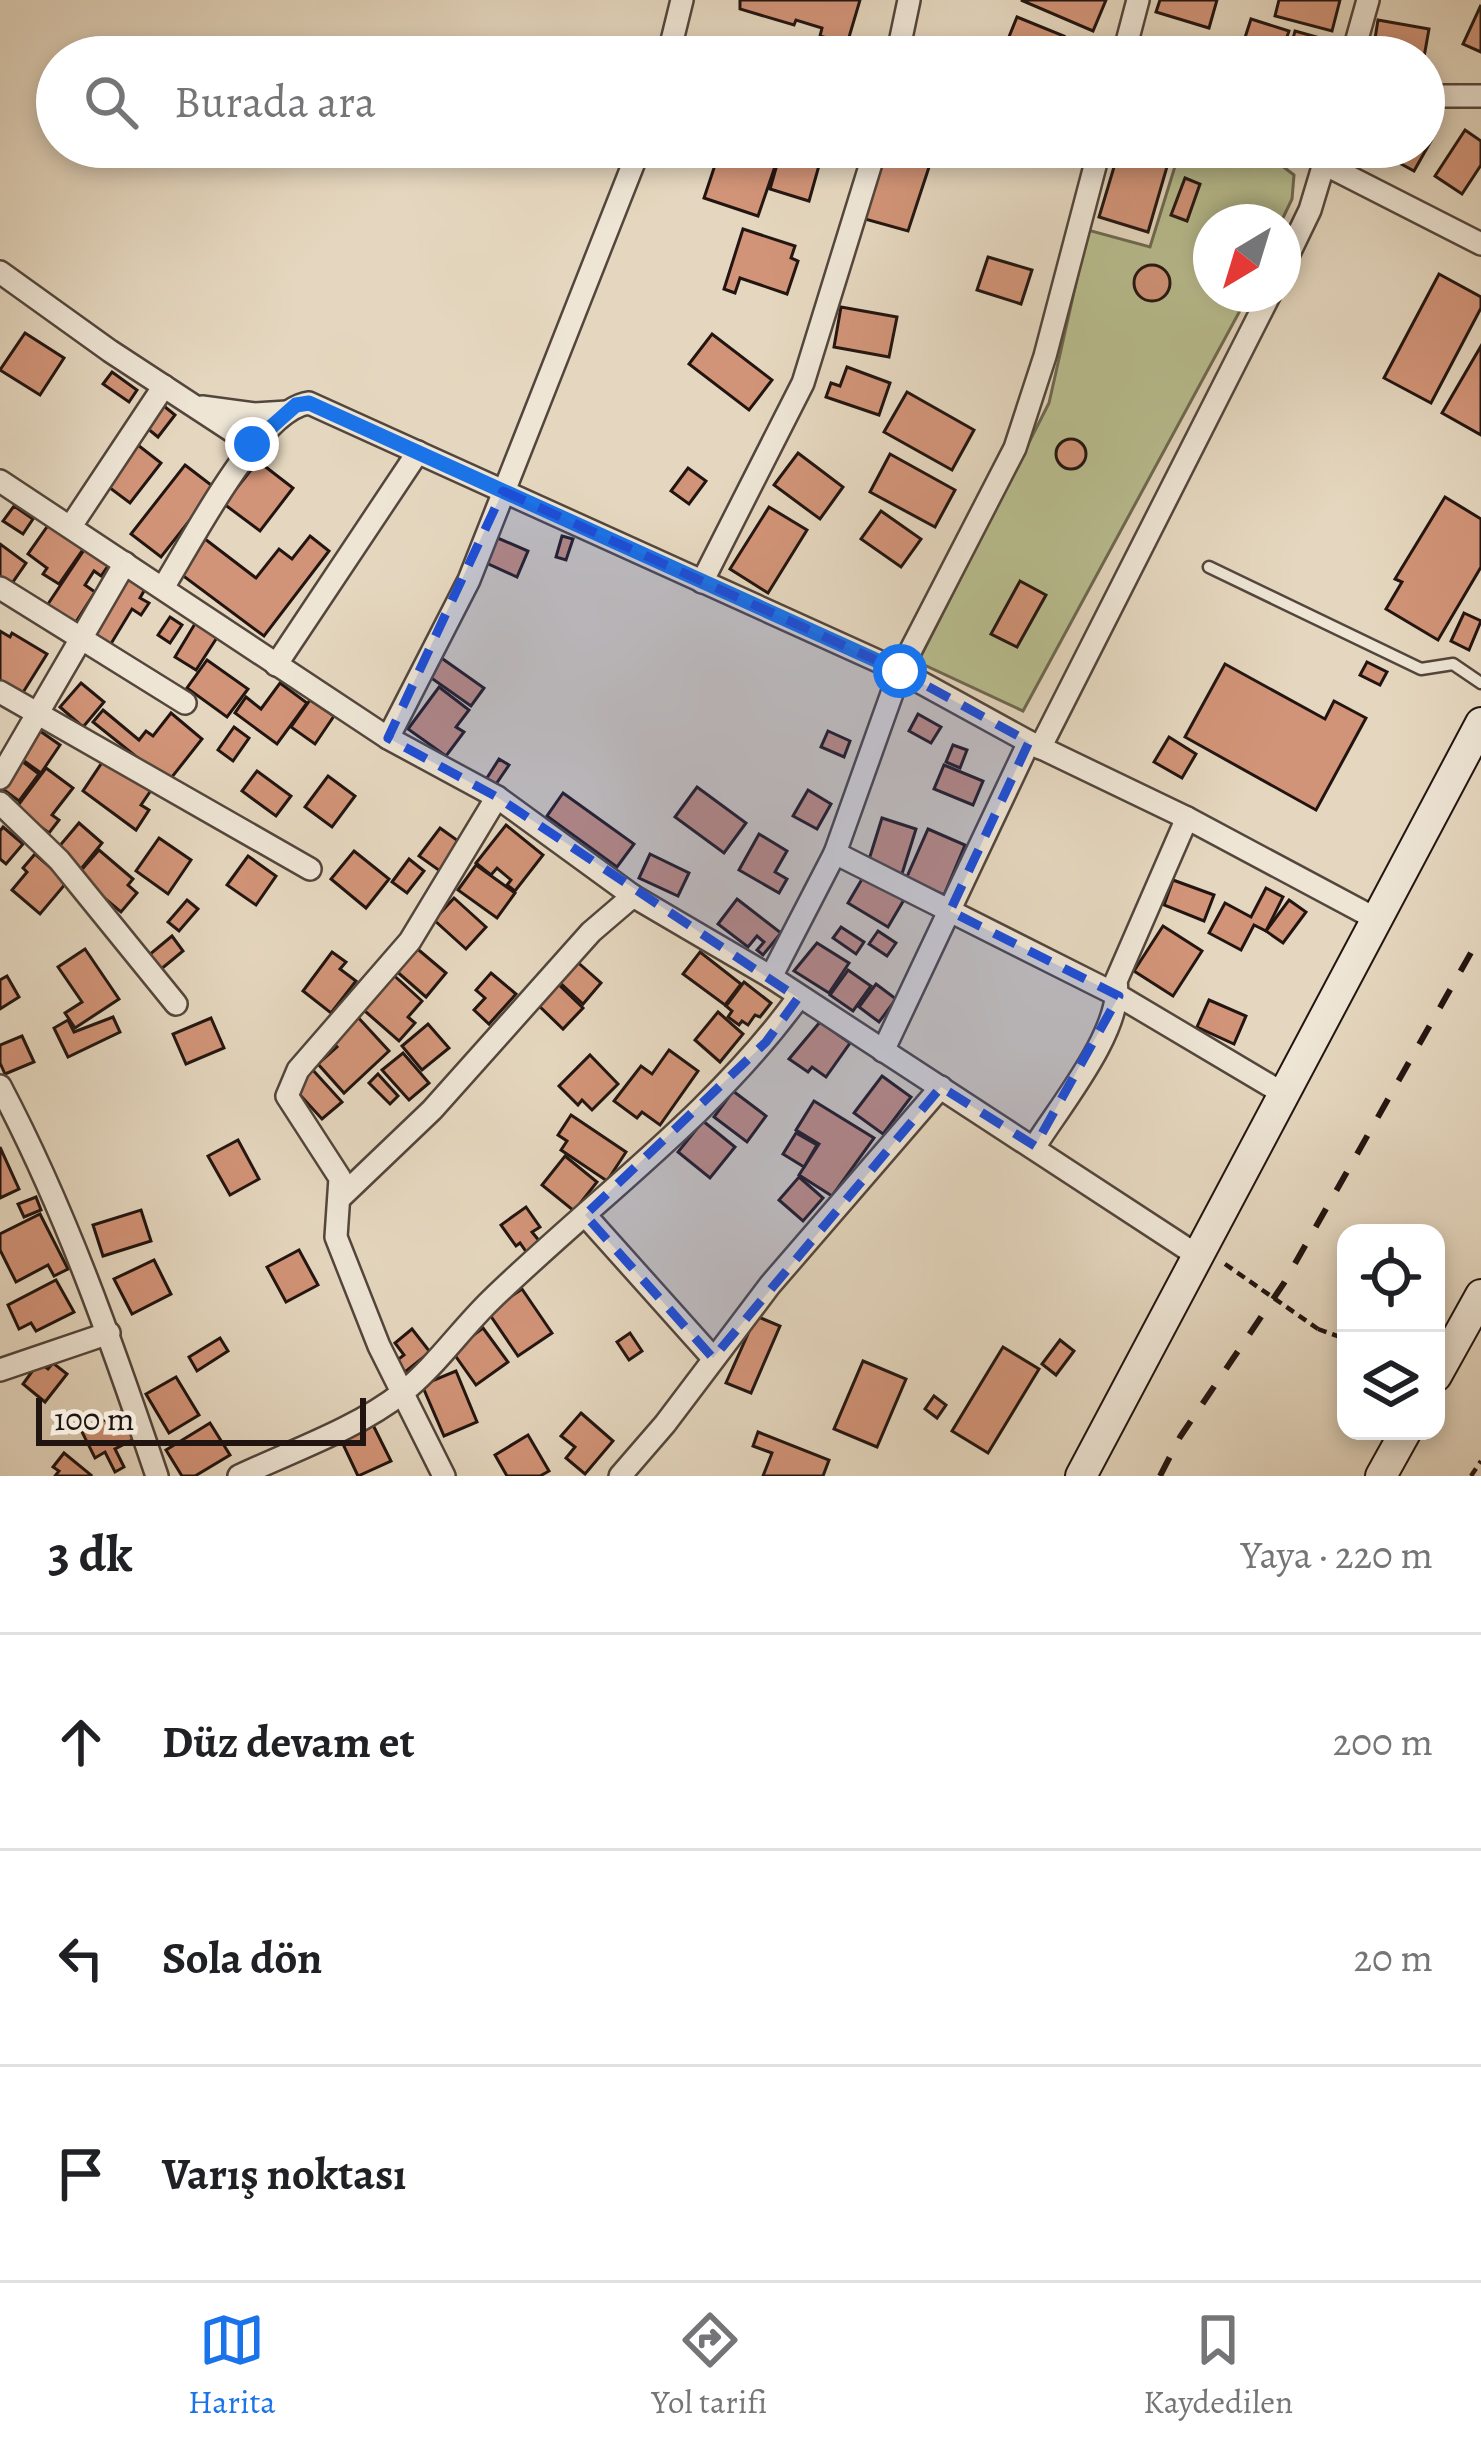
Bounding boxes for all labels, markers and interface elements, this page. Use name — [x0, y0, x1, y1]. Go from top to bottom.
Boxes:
search box — [36, 36, 1445, 168]
icon: search — [78, 69, 144, 135]
text: Burada ara — [174, 71, 376, 133]
north arrow — [1193, 204, 1301, 312]
route end — [225, 417, 279, 471]
route start — [873, 644, 927, 698]
map controls — [1337, 1224, 1445, 1440]
button: locate — [1337, 1224, 1445, 1332]
button: layers — [1337, 1332, 1445, 1440]
scale bar — [36, 1392, 366, 1445]
text: 100 m — [54, 1396, 134, 1441]
text: 3 dk — [48, 1519, 133, 1589]
text: Yaya · 220 m — [1241, 1528, 1433, 1581]
icon: ahead — [48, 1709, 114, 1775]
text: Düz devam et — [162, 1711, 415, 1773]
text: 200 m — [1333, 1715, 1433, 1768]
icon: left — [48, 1925, 114, 1991]
text: Sola dön — [162, 1927, 322, 1989]
text: 20 m — [1354, 1931, 1433, 1984]
icon: arrive — [48, 2141, 114, 2207]
text: Varış noktası — [162, 2143, 406, 2205]
tab: Harita — [188, 2307, 276, 2424]
tab: Yol tarifi — [652, 2307, 767, 2424]
tab: Kaydedilen — [1143, 2307, 1293, 2424]

